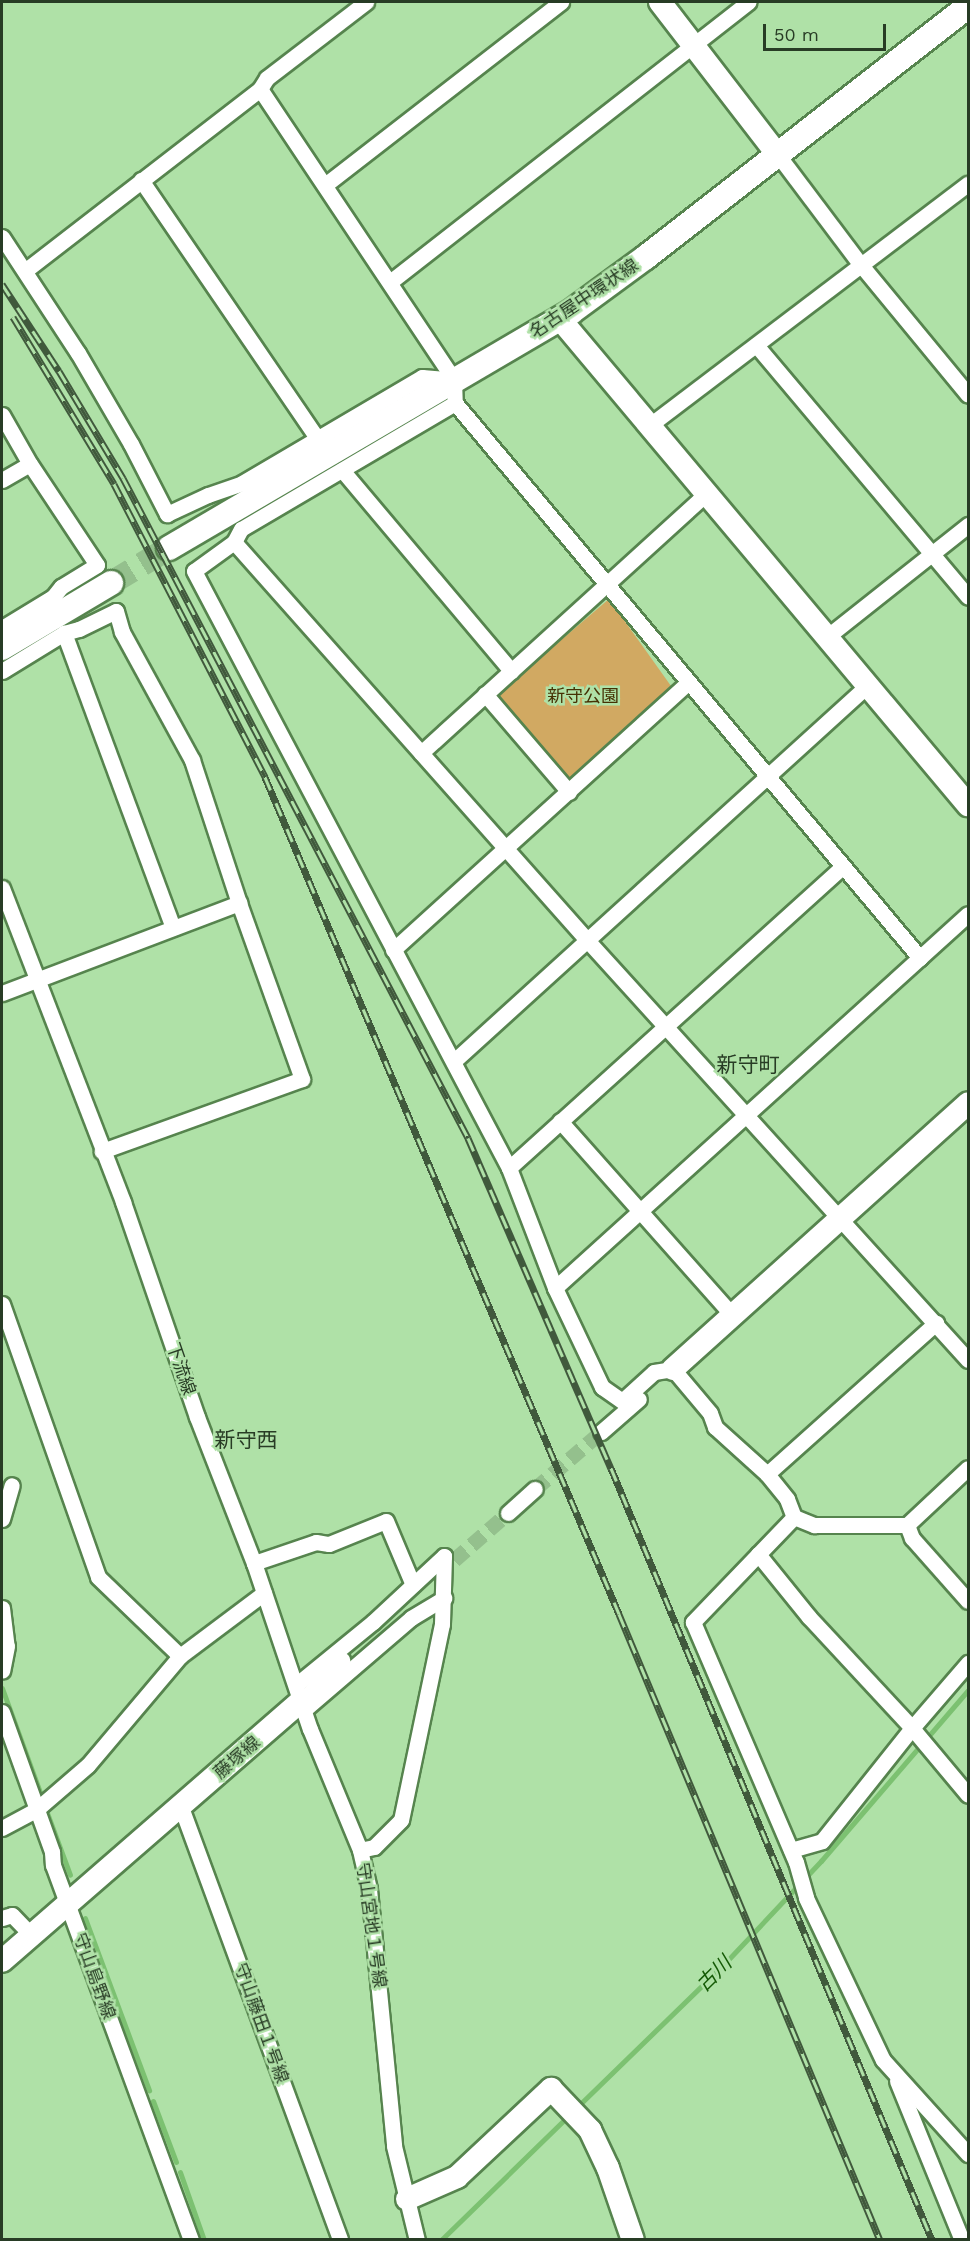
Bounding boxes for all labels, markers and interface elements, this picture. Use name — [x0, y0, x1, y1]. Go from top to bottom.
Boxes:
scale bar — [766, 12, 889, 50]
text: 50 m — [774, 24, 819, 45]
street label: 名古屋中環状線 — [526, 255, 642, 343]
park label: 新守公園 — [547, 685, 619, 707]
district label: 新守町 — [717, 1052, 779, 1078]
street label: 下流線 — [162, 1340, 200, 1398]
district label: 新守西 — [215, 1427, 277, 1453]
street label: 藤塚線 — [210, 1732, 264, 1784]
street label: 守山宮地１号線 — [352, 1861, 390, 1989]
street label: 守山島野線 — [68, 1930, 120, 2022]
water label: 古川 — [691, 1951, 737, 1997]
street label: 守山藤田１号線 — [229, 1960, 293, 2086]

